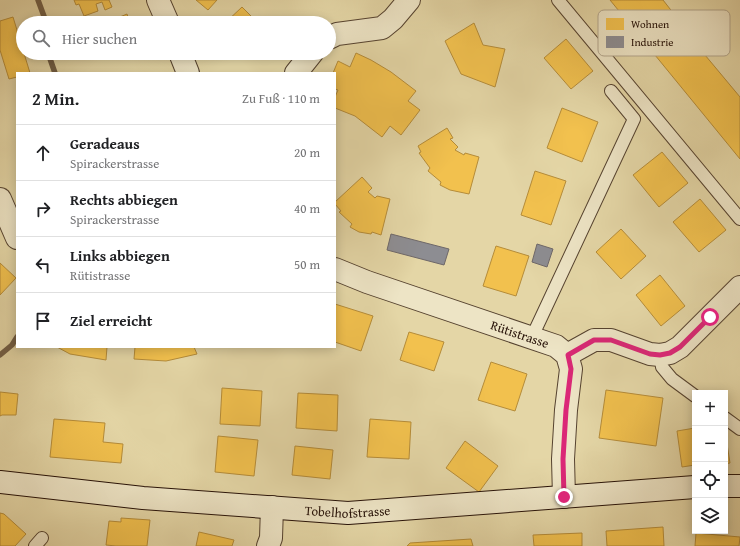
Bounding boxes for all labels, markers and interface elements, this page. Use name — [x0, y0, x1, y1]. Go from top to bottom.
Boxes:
legend — [598, 10, 730, 56]
search box — [16, 16, 336, 60]
text: Wohnen — [631, 16, 670, 32]
icon: search — [30, 27, 52, 49]
text: Hier suchen — [62, 28, 137, 49]
text: Industrie — [631, 34, 673, 50]
text: 2 Min. — [32, 86, 79, 111]
text: Zu Fuß · 110 m — [242, 89, 320, 108]
text: Geradeaus — [70, 133, 140, 154]
icon: ahead — [32, 142, 54, 164]
text: 20 m — [294, 143, 320, 162]
text: Spirackerstrasse — [70, 154, 159, 173]
text: Rechts abbiegen — [70, 189, 178, 210]
icon: right — [32, 198, 54, 220]
text: 40 m — [294, 199, 320, 218]
text: Spirackerstrasse — [70, 210, 159, 229]
text: Links abbiegen — [70, 245, 170, 266]
icon: left — [32, 254, 54, 276]
text: 50 m — [294, 255, 320, 274]
text: Rütistrasse — [70, 266, 130, 285]
route start — [701, 308, 719, 326]
icon: arrive — [32, 310, 54, 332]
text: Ziel erreicht — [70, 310, 152, 331]
street label: Rütistrasse — [488, 316, 551, 353]
map controls — [692, 390, 728, 534]
button: + — [692, 390, 728, 426]
button: − — [692, 426, 728, 462]
button: locate — [692, 462, 728, 498]
route end — [555, 488, 573, 506]
button: layers — [692, 498, 728, 534]
street label: Tobelhofstrasse — [304, 501, 391, 523]

